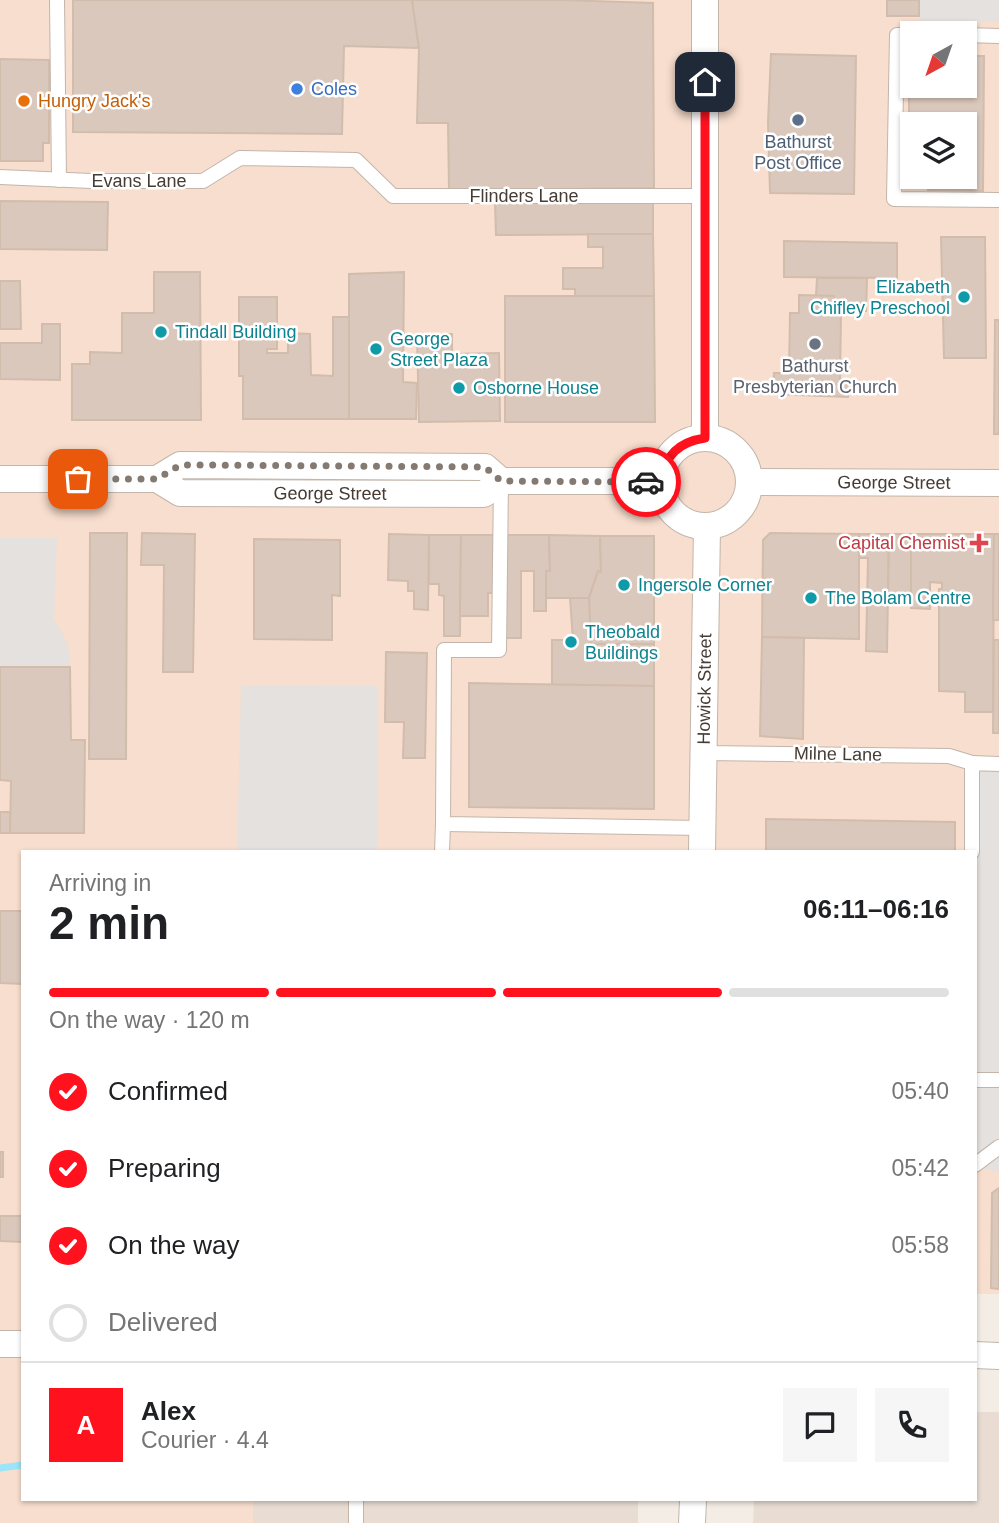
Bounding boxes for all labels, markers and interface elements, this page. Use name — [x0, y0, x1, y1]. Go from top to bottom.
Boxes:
north arrow — [900, 21, 976, 98]
map controls — [900, 21, 977, 189]
pin — [675, 52, 735, 112]
icon: home — [686, 63, 724, 101]
place label: Coles — [311, 79, 357, 99]
marker: Coles — [289, 81, 305, 97]
place label: Hungry Jack's — [38, 91, 150, 111]
marker: Hungry Jack's — [16, 93, 32, 109]
marker: Bathurst Post Office — [790, 112, 806, 128]
button: layers — [900, 112, 977, 189]
place label: Bathurst Post Office — [754, 132, 842, 173]
street label: Evans Lane — [91, 171, 187, 191]
street label: Flinders Lane — [469, 186, 579, 206]
place label: Elizabeth Chifley Preschool — [810, 277, 950, 318]
marker: Elizabeth Chifley Preschool — [956, 289, 972, 305]
place label: Tindall Building — [175, 322, 296, 342]
marker: Tindall Building — [153, 324, 169, 340]
place label: George Street Plaza — [390, 329, 489, 370]
marker: Bathurst Presbyterian Church — [807, 336, 823, 352]
marker: George Street Plaza — [368, 341, 384, 357]
place label: Bathurst Presbyterian Church — [733, 356, 897, 397]
place label: Osborne House — [473, 378, 599, 398]
marker: Osborne House — [451, 380, 467, 396]
courier — [611, 447, 681, 517]
pin — [48, 449, 108, 509]
icon: bag — [59, 460, 97, 498]
icon: car — [627, 463, 665, 501]
street label: George Street — [837, 472, 951, 493]
street label: George Street — [273, 483, 387, 504]
place label: Capital Chemist — [838, 533, 965, 553]
marker: Capital Chemist — [971, 535, 987, 551]
place label: Ingersole Corner — [638, 575, 772, 595]
marker: Ingersole Corner — [616, 577, 632, 593]
place label: The Bolam Centre — [825, 588, 971, 608]
marker: The Bolam Centre — [803, 590, 819, 606]
place label: Theobald Buildings — [585, 622, 660, 663]
street label: Howick Street — [694, 633, 715, 745]
marker: Theobald Buildings — [563, 634, 579, 650]
street label: Milne Lane — [794, 743, 882, 765]
text: Arriving in — [49, 870, 151, 896]
text: 06:11–06:16 — [803, 894, 949, 924]
text: 2 min — [49, 897, 169, 949]
text: On the way · 120 m — [49, 1007, 250, 1033]
icon: check — [49, 1073, 87, 1111]
text: Confirmed — [108, 1076, 228, 1106]
text: 05:40 — [891, 1078, 949, 1104]
icon: check — [49, 1150, 87, 1188]
text: Preparing — [108, 1153, 221, 1183]
text: 05:42 — [891, 1155, 949, 1181]
icon: check — [49, 1227, 87, 1265]
text: On the way — [108, 1230, 240, 1260]
text: 05:58 — [891, 1232, 949, 1258]
text: Delivered — [108, 1307, 218, 1337]
button: chat — [783, 1388, 857, 1462]
button: phone — [875, 1388, 949, 1462]
text: Alex — [141, 1396, 196, 1426]
text: A — [77, 1410, 95, 1440]
text: Courier · 4.4 — [141, 1427, 269, 1453]

